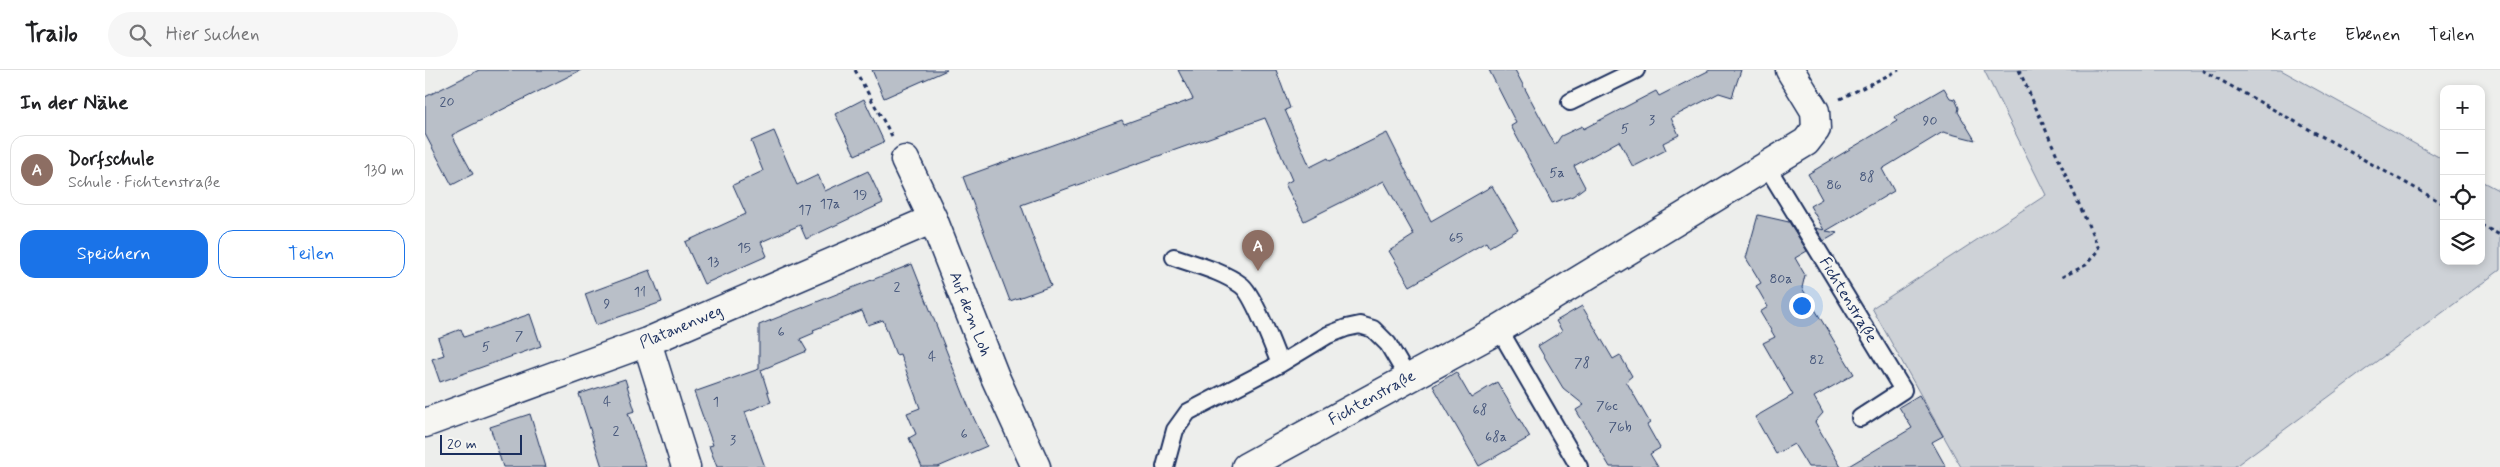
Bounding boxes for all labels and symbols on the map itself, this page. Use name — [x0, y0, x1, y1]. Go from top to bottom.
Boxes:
house number: 20 — [440, 93, 454, 111]
house number: 3 — [1649, 111, 1655, 129]
house number: 90 — [1923, 112, 1937, 130]
house number: 5 — [1621, 120, 1629, 138]
house number: 5a — [1549, 164, 1565, 182]
house number: 88 — [1859, 168, 1875, 186]
house number: 86 — [1826, 176, 1842, 194]
house number: 19 — [853, 186, 867, 204]
house number: 17a — [820, 195, 840, 213]
house number: 17 — [798, 201, 812, 219]
house number: 65 — [1449, 229, 1463, 247]
pin: A — [1242, 230, 1274, 271]
house number: 15 — [737, 239, 751, 257]
house number: 13 — [707, 253, 719, 271]
street label: Fichtenstraße — [1814, 253, 1882, 347]
street label: Auf dem Loh — [944, 269, 996, 359]
house number: 80a — [1769, 270, 1793, 288]
house number: 2 — [894, 278, 901, 296]
house number: 11 — [634, 283, 646, 301]
your location — [1789, 293, 1815, 319]
house number: 9 — [604, 295, 611, 313]
street label: Platanenweg — [636, 300, 726, 354]
house number: 6 — [777, 323, 785, 341]
house number: 7 — [515, 327, 524, 345]
house number: 5 — [482, 338, 490, 356]
house number: 4 — [928, 348, 936, 366]
house number: 82 — [1809, 351, 1825, 369]
house number: 78 — [1574, 354, 1590, 372]
street label: Fichtenstraße — [1325, 365, 1419, 431]
house number: 4 — [603, 393, 611, 411]
house number: 1 — [713, 393, 719, 411]
house number: 76c — [1596, 397, 1618, 415]
house number: 68 — [1473, 401, 1487, 419]
house number: 76b — [1608, 418, 1632, 436]
house number: 2 — [613, 422, 620, 440]
house number: 6 — [960, 425, 968, 443]
house number: 68a — [1485, 428, 1507, 446]
house number: 3 — [730, 431, 736, 449]
scale bar — [440, 432, 523, 455]

